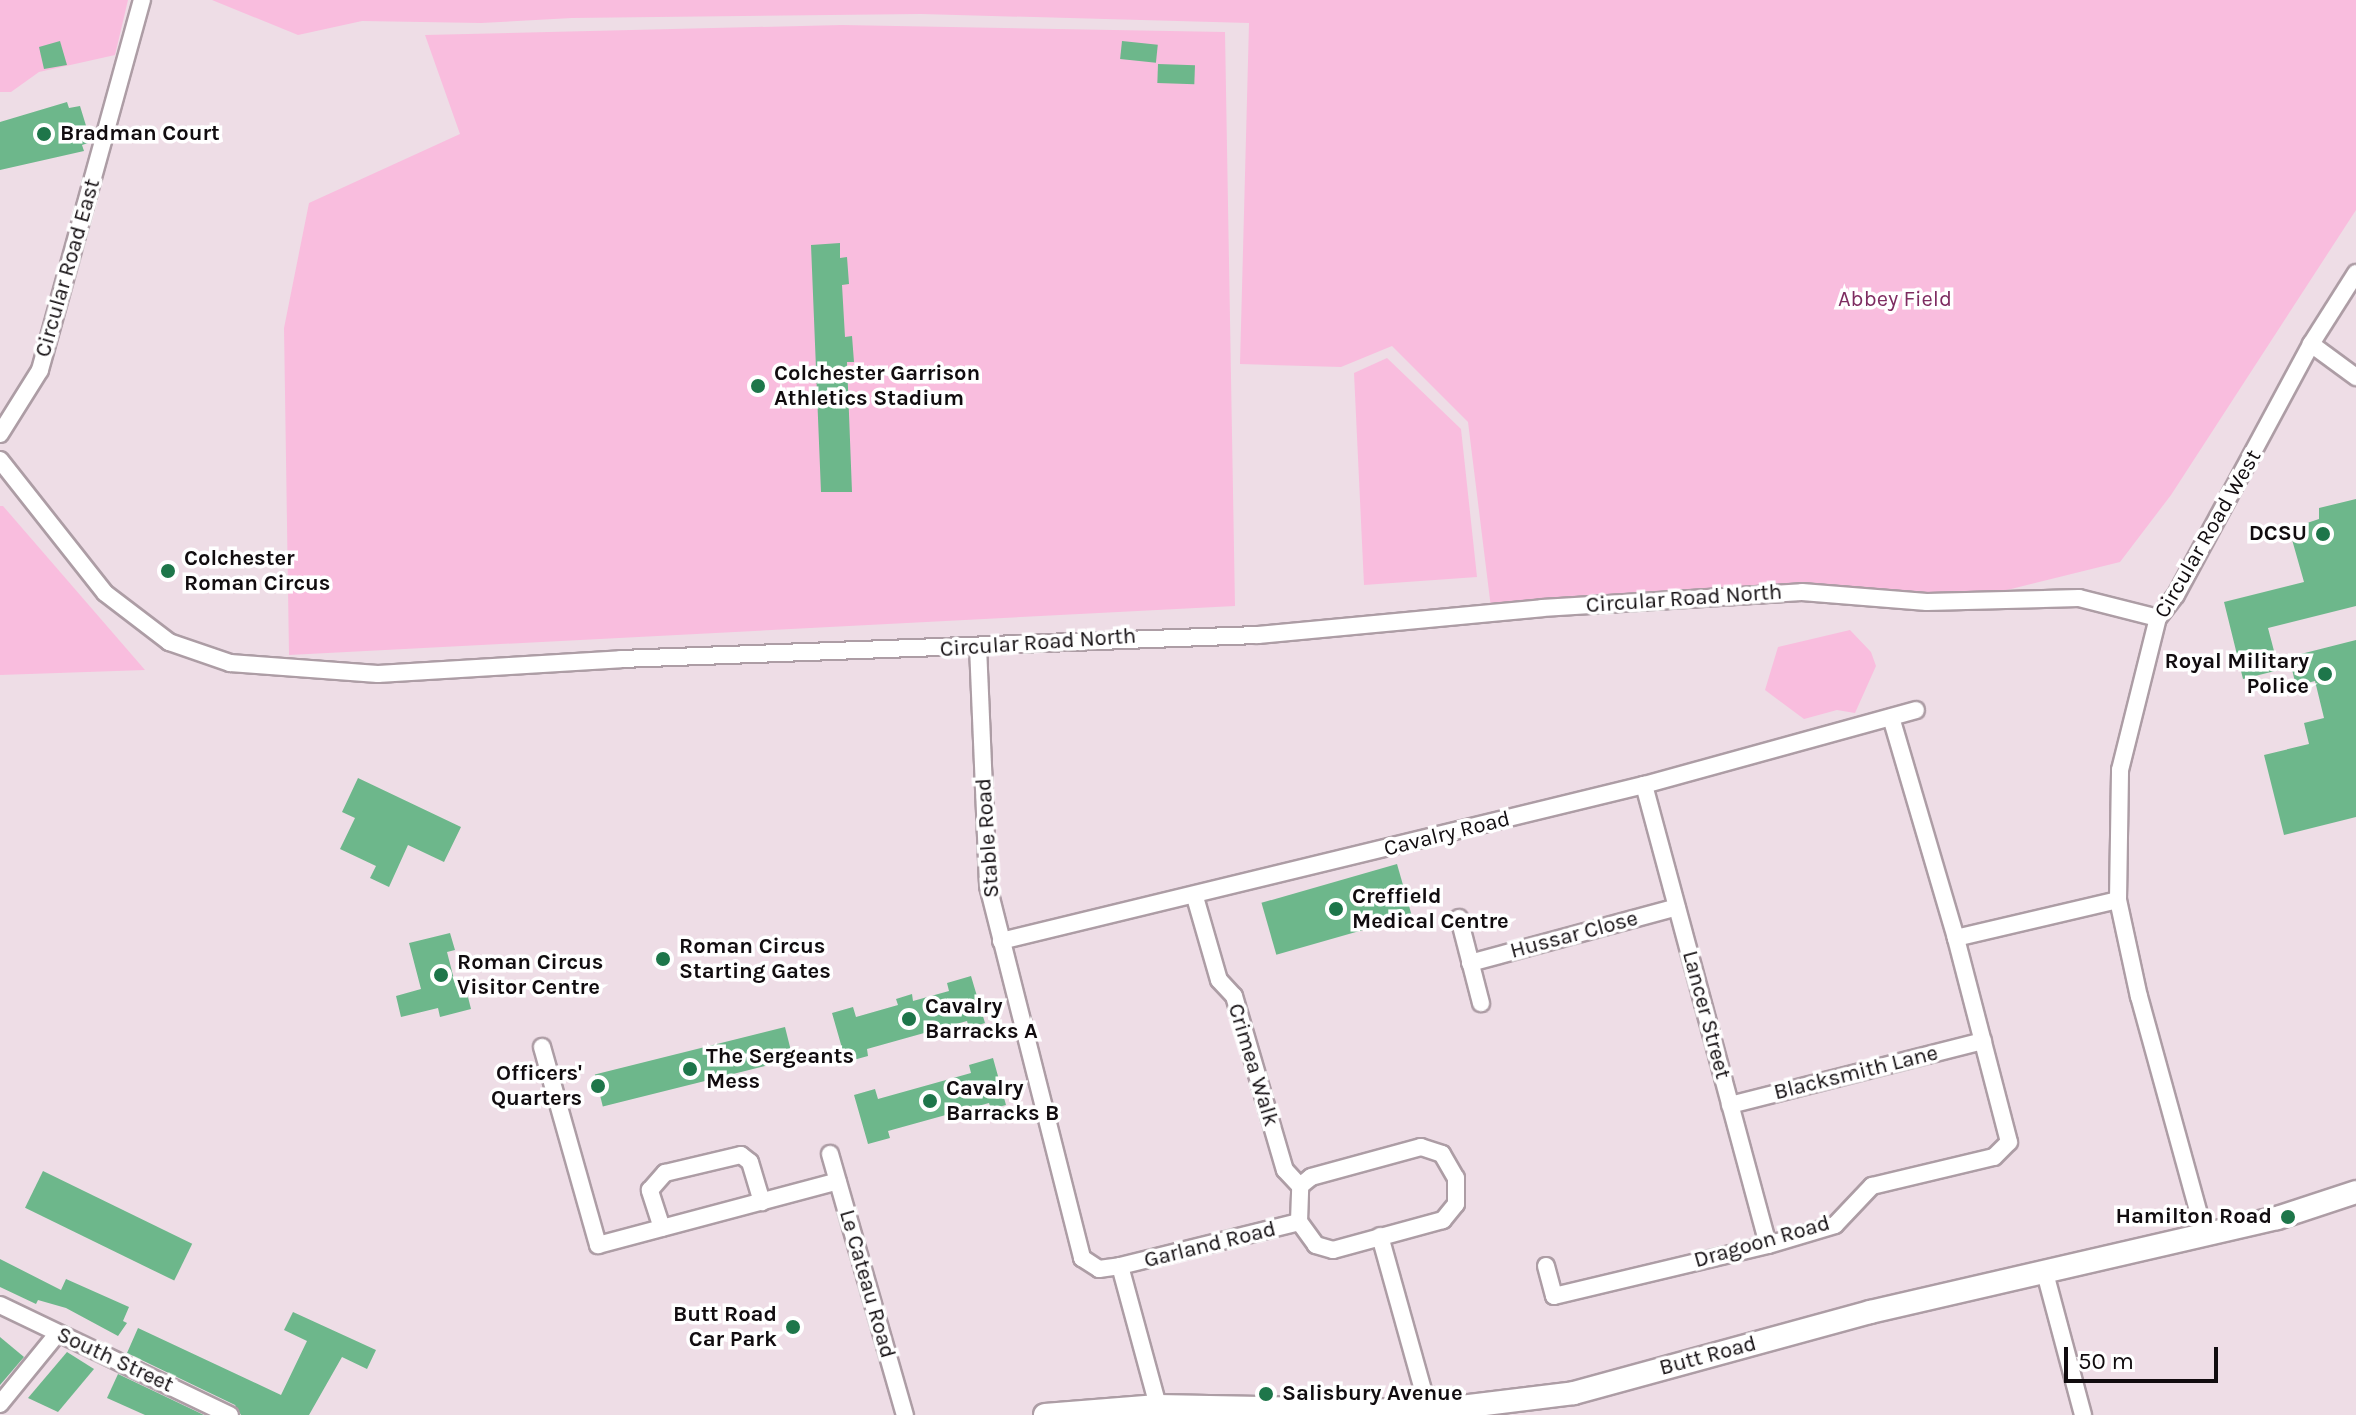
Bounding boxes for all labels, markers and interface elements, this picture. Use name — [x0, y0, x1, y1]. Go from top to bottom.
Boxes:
place label: Bradman Court — [60, 121, 220, 147]
marker: Bradman Court — [35, 125, 53, 143]
street label: Circular Road East — [30, 176, 106, 360]
park label: Abbey Field — [1838, 287, 1952, 313]
place label: Colchester Garrison Athletics Stadium — [774, 360, 980, 412]
marker: Colchester Garrison Athletics Stadium — [749, 377, 767, 395]
street label: Circular Road West — [2149, 445, 2267, 623]
place label: DCSU — [2249, 521, 2307, 547]
marker: DCSU — [2314, 525, 2332, 543]
place label: Colchester Roman Circus — [184, 545, 330, 596]
marker: Colchester Roman Circus — [159, 562, 177, 580]
street label: Circular Road North — [1585, 579, 1783, 619]
street label: Circular Road North — [939, 623, 1137, 663]
place label: Royal Military Police — [2165, 648, 2309, 700]
marker: Royal Military Police — [2316, 665, 2334, 683]
street label: Stable Road — [971, 777, 1005, 899]
street label: Cavalry Road — [1381, 806, 1513, 862]
place label: Creffield Medical Centre — [1352, 883, 1509, 934]
marker: Creffield Medical Centre — [1327, 900, 1345, 918]
street label: Hussar Close — [1507, 905, 1641, 965]
place label: Roman Circus Starting Gates — [679, 933, 831, 984]
street label: Lancer Street — [1676, 948, 1736, 1082]
place label: Roman Circus Visitor Centre — [457, 949, 603, 1000]
marker: Roman Circus Starting Gates — [654, 950, 672, 968]
marker: Roman Circus Visitor Centre — [432, 966, 450, 984]
place label: Cavalry Barracks A — [925, 993, 1038, 1044]
street label: Crimea Walk — [1222, 1000, 1284, 1130]
marker: Cavalry Barracks A — [900, 1010, 918, 1028]
street label: Blacksmith Lane — [1771, 1040, 1941, 1106]
place label: The Sergeants Mess — [706, 1043, 854, 1094]
place label: Officers' Quarters — [491, 1060, 582, 1112]
marker: The Sergeants Mess — [681, 1060, 699, 1078]
place label: Cavalry Barracks B — [946, 1075, 1059, 1126]
marker: Officers' Quarters — [589, 1077, 607, 1095]
marker: Cavalry Barracks B — [921, 1092, 939, 1110]
place label: Hamilton Road — [2115, 1204, 2272, 1230]
street label: Le Cateau Road — [833, 1207, 901, 1361]
marker: Hamilton Road — [2279, 1208, 2297, 1226]
street label: Dragoon Road — [1691, 1210, 1833, 1274]
street label: Garland Road — [1141, 1216, 1279, 1274]
place label: Butt Road Car Park — [673, 1301, 777, 1352]
marker: Butt Road Car Park — [784, 1318, 802, 1336]
street label: South Street — [52, 1321, 178, 1399]
street label: Butt Road — [1657, 1330, 1759, 1382]
scale bar — [2068, 1331, 2222, 1381]
text: 50 m — [2078, 1347, 2134, 1375]
place label: Salisbury Avenue — [1282, 1381, 1463, 1407]
marker: Salisbury Avenue — [1257, 1385, 1275, 1403]

